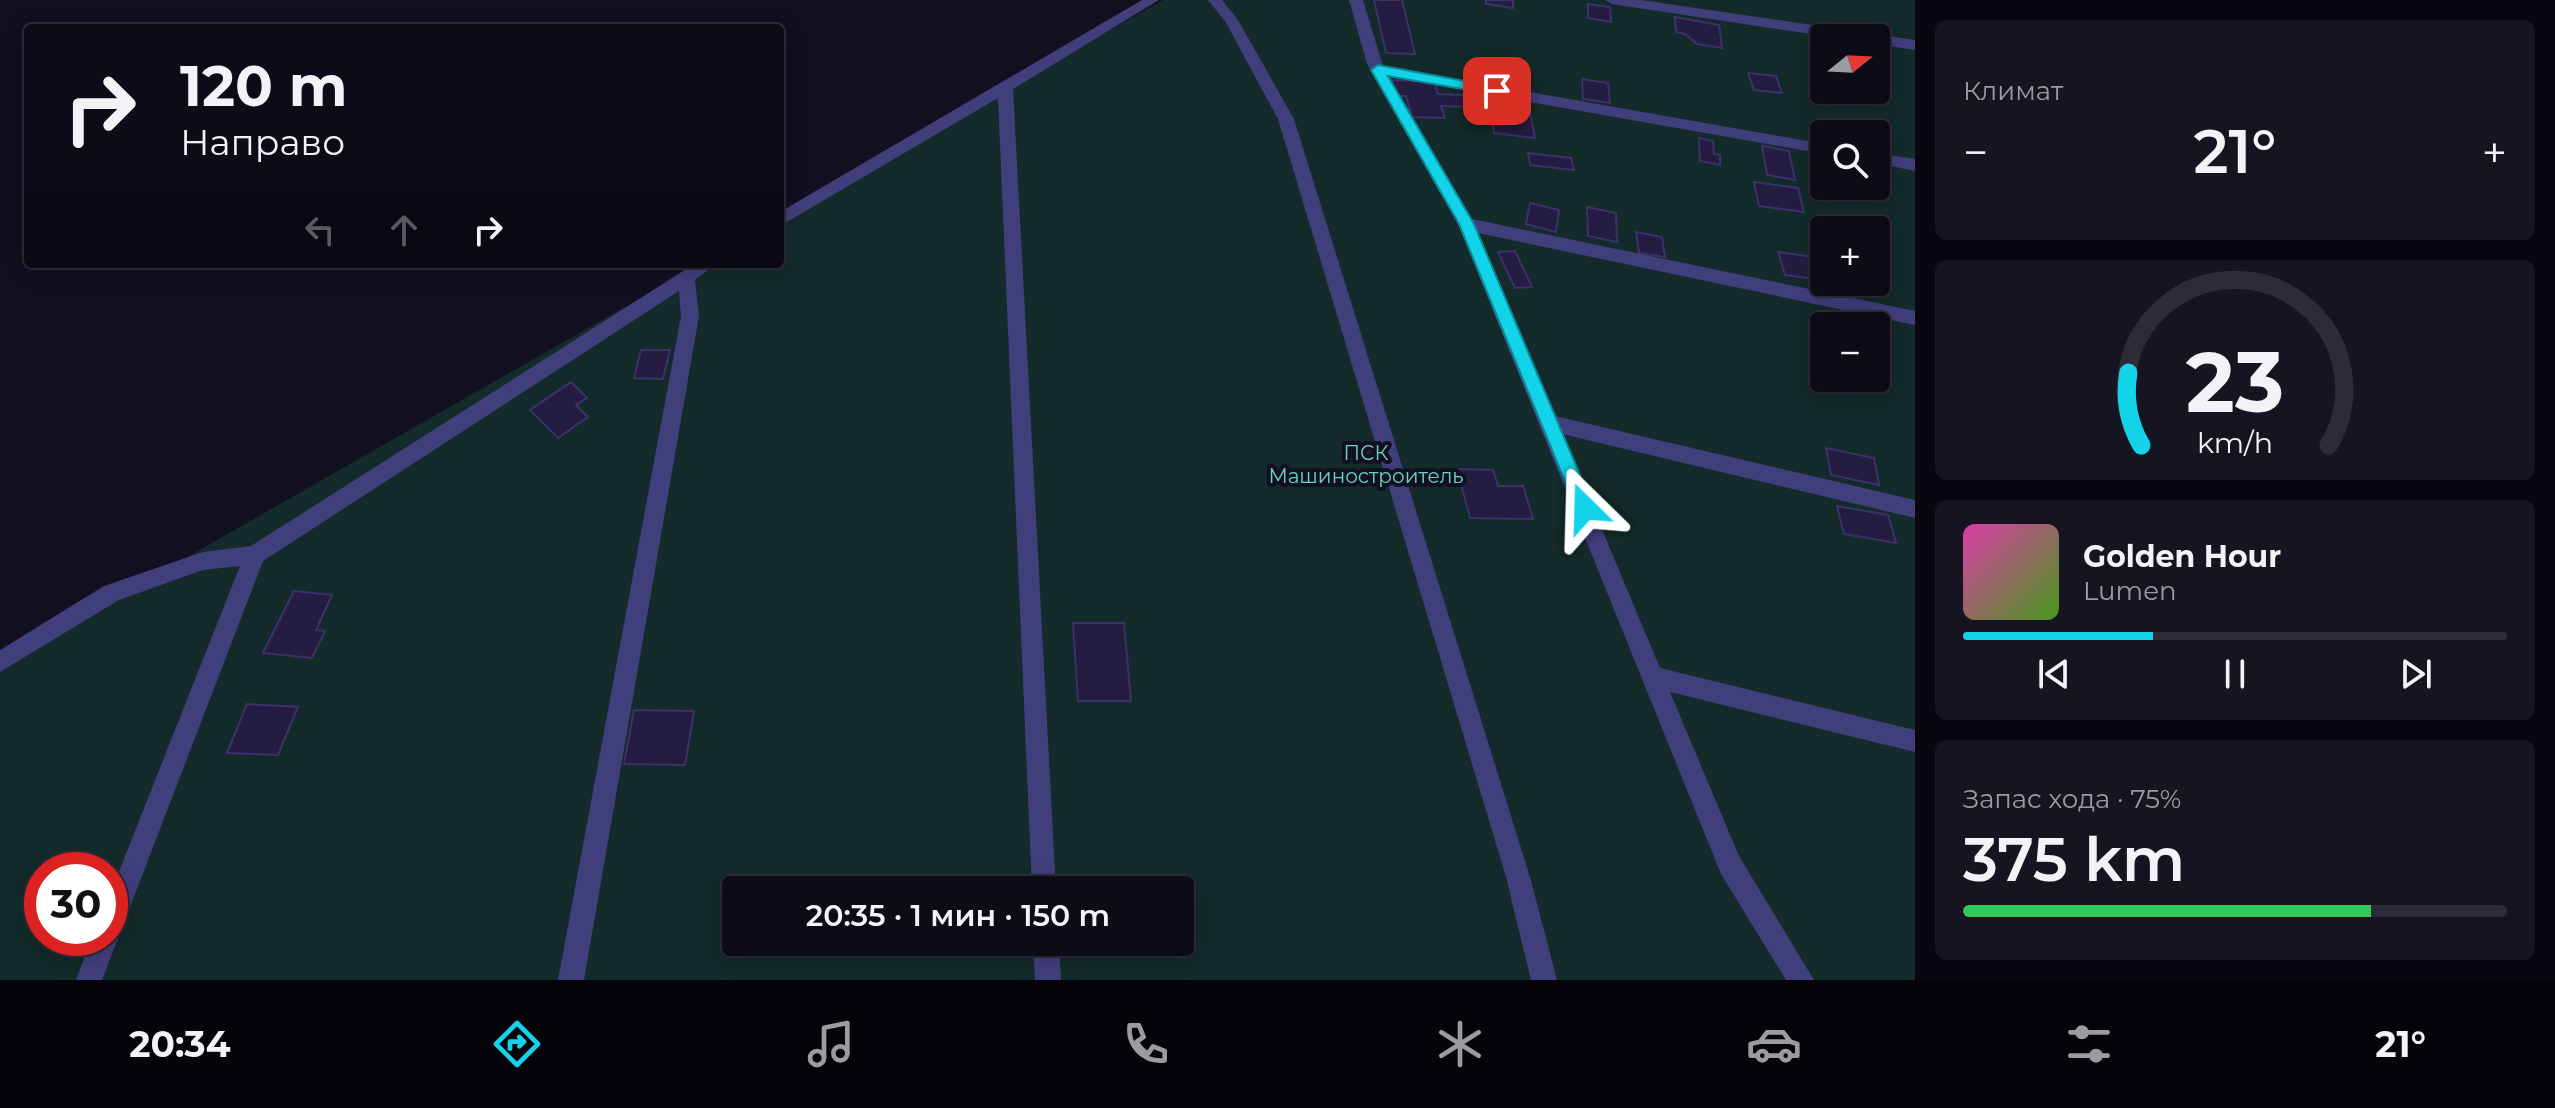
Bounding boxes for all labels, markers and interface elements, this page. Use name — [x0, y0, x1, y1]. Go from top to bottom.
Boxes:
north arrow — [1810, 24, 1890, 104]
map controls — [1810, 24, 1890, 392]
text: 120 m — [180, 52, 348, 120]
icon: right — [48, 56, 152, 160]
pin — [1463, 57, 1531, 125]
icon: arrive — [1475, 69, 1519, 113]
text: Климат — [1963, 75, 2063, 107]
text: 21° — [2194, 115, 2276, 188]
text: Направо — [180, 120, 345, 164]
button: search — [1810, 120, 1890, 200]
text: − — [1963, 125, 1988, 179]
text: + — [2482, 125, 2507, 179]
icon: left — [298, 208, 342, 252]
icon: ahead — [382, 208, 426, 252]
icon: right — [466, 208, 510, 252]
button: + — [1810, 216, 1890, 296]
button: − — [1810, 312, 1890, 392]
text: 23 — [2186, 331, 2284, 433]
text: km/h — [2197, 425, 2273, 460]
park label: ПСК Машиностроитель — [1268, 441, 1464, 488]
position arrow — [1543, 466, 1627, 550]
text: Golden Hour — [2083, 538, 2281, 575]
text: Lumen — [2083, 575, 2176, 607]
icon: previous — [2032, 652, 2076, 696]
icon: pause — [2213, 652, 2257, 696]
icon: next — [2394, 652, 2438, 696]
text: Запас хода · 75% — [1963, 783, 2181, 815]
text: 375 km — [1963, 823, 2185, 896]
speed limit sign: 30 — [24, 852, 128, 956]
text: 20:35 · 1 мин · 150 m — [806, 897, 1110, 934]
icon: directions — [489, 1016, 545, 1072]
icon: music — [803, 1016, 859, 1072]
icon: phone — [1118, 1016, 1174, 1072]
icon: climate — [1432, 1016, 1488, 1072]
icon: car — [1746, 1016, 1802, 1072]
icon: filters — [2061, 1016, 2117, 1072]
text: 20:34 — [129, 1022, 230, 1066]
text: 21° — [2375, 1022, 2426, 1066]

